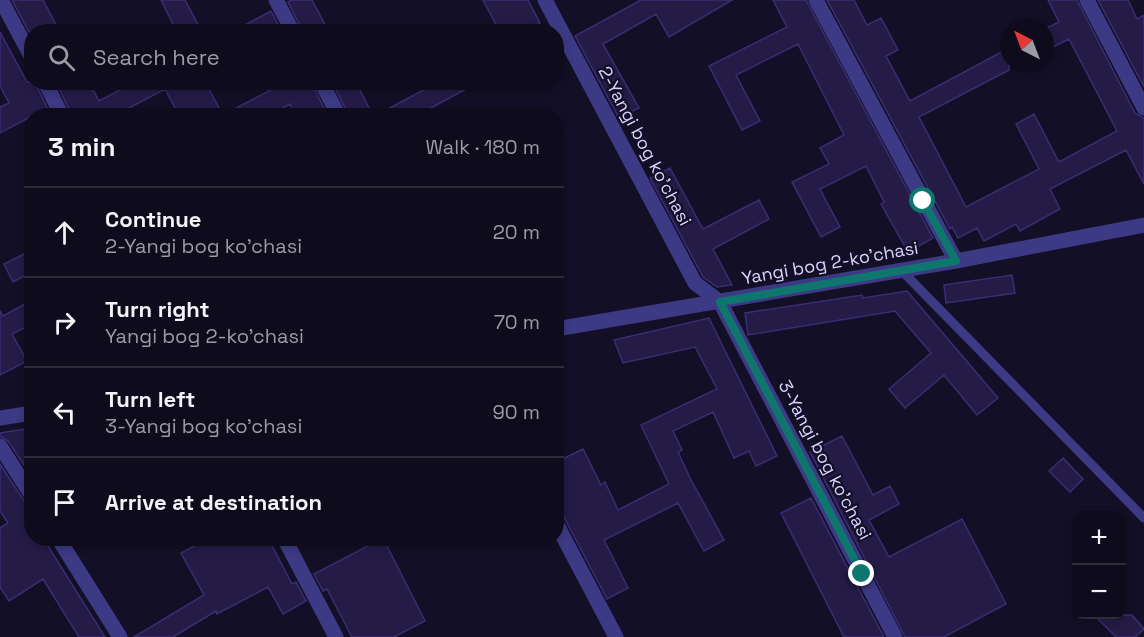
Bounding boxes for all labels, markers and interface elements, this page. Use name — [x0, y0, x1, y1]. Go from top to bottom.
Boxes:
north arrow — [1000, 18, 1054, 72]
search box — [24, 24, 564, 90]
icon: search — [45, 41, 78, 74]
text: Search here — [93, 43, 220, 71]
street label: 2-Yangi bog koʼchasi — [594, 62, 697, 230]
text: 3 min — [48, 130, 116, 164]
text: Walk · 180 m — [426, 134, 540, 160]
route start — [909, 187, 935, 213]
text: Continue — [105, 205, 201, 233]
icon: ahead — [48, 216, 81, 249]
text: 20 m — [493, 219, 540, 245]
text: 2-Yangi bog koʼchasi — [105, 233, 302, 259]
street label: Yangi bog 2-koʼchasi — [740, 236, 920, 289]
text: Turn right — [105, 295, 210, 323]
icon: right — [48, 306, 81, 339]
text: 70 m — [494, 309, 540, 335]
text: Yangi bog 2-koʼchasi — [105, 323, 304, 349]
street label: 3-Yangi bog koʼchasi — [774, 376, 877, 544]
text: Turn left — [105, 385, 195, 413]
icon: left — [48, 396, 81, 429]
text: 90 m — [493, 399, 540, 425]
text: 3-Yangi bog koʼchasi — [105, 413, 302, 439]
icon: arrive — [48, 486, 81, 519]
text: Arrive at destination — [105, 488, 322, 516]
map controls — [1072, 511, 1126, 619]
button: + — [1072, 511, 1126, 565]
route end — [848, 560, 874, 586]
button: − — [1072, 565, 1126, 619]

